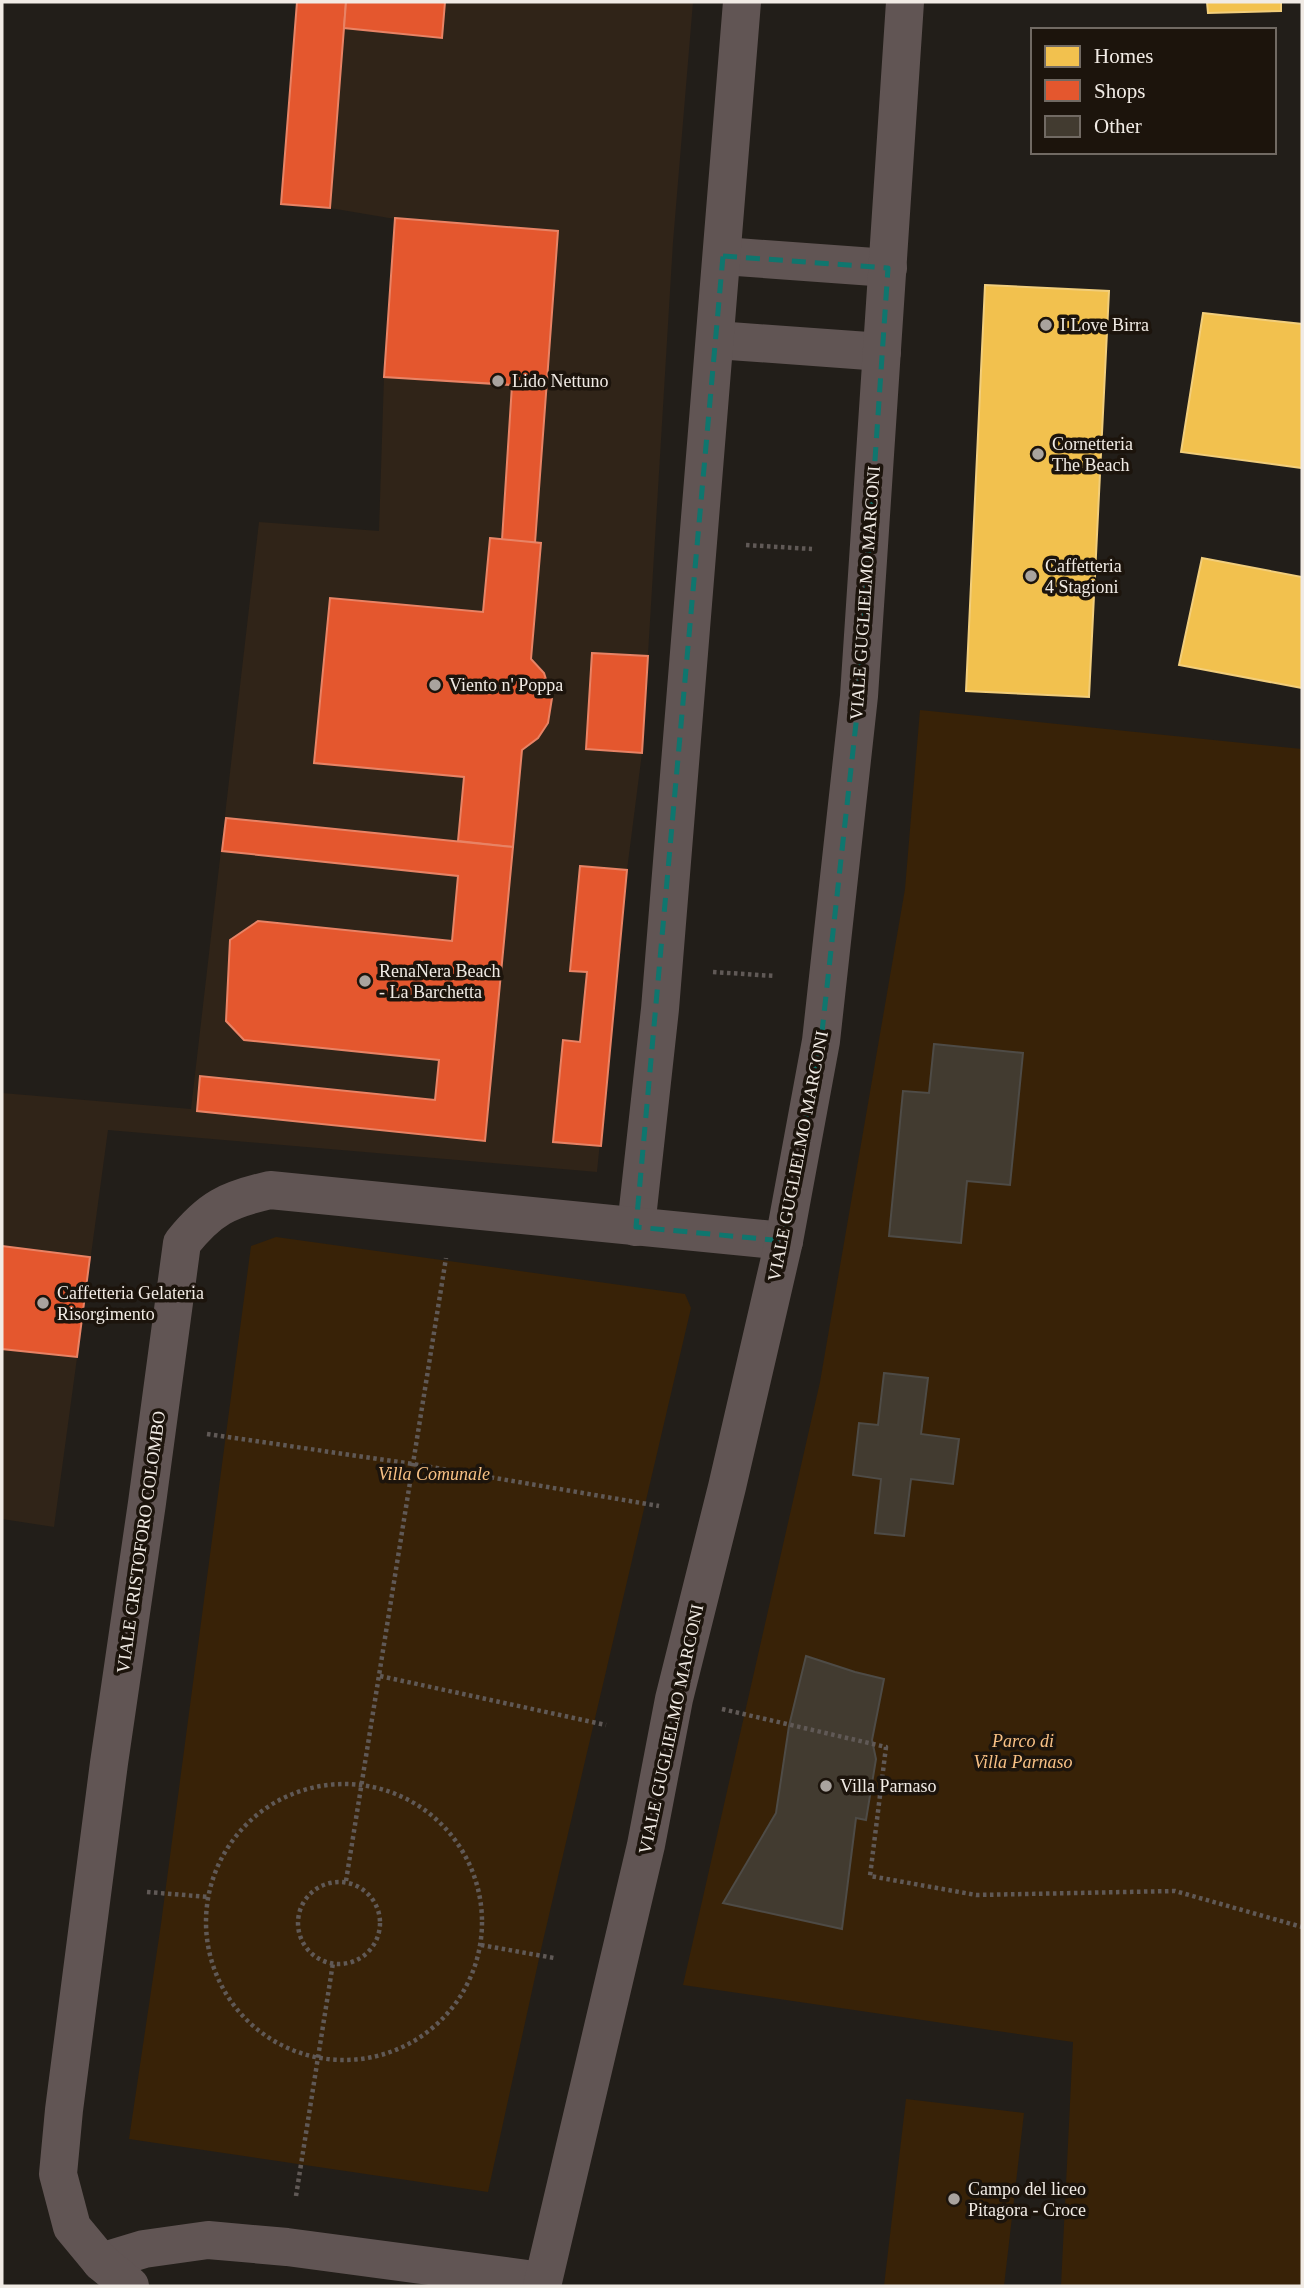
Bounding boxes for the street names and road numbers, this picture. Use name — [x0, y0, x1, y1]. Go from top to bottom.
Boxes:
street label: VIALE GUGLIELMO MARCONI — [846, 465, 884, 721]
street label: VIALE GUGLIELMO MARCONI — [764, 1029, 832, 1283]
street label: VIALE CRISTOFORO COLOMBO — [113, 1410, 169, 1674]
street label: VIALE GUGLIELMO MARCONI — [635, 1602, 707, 1856]

